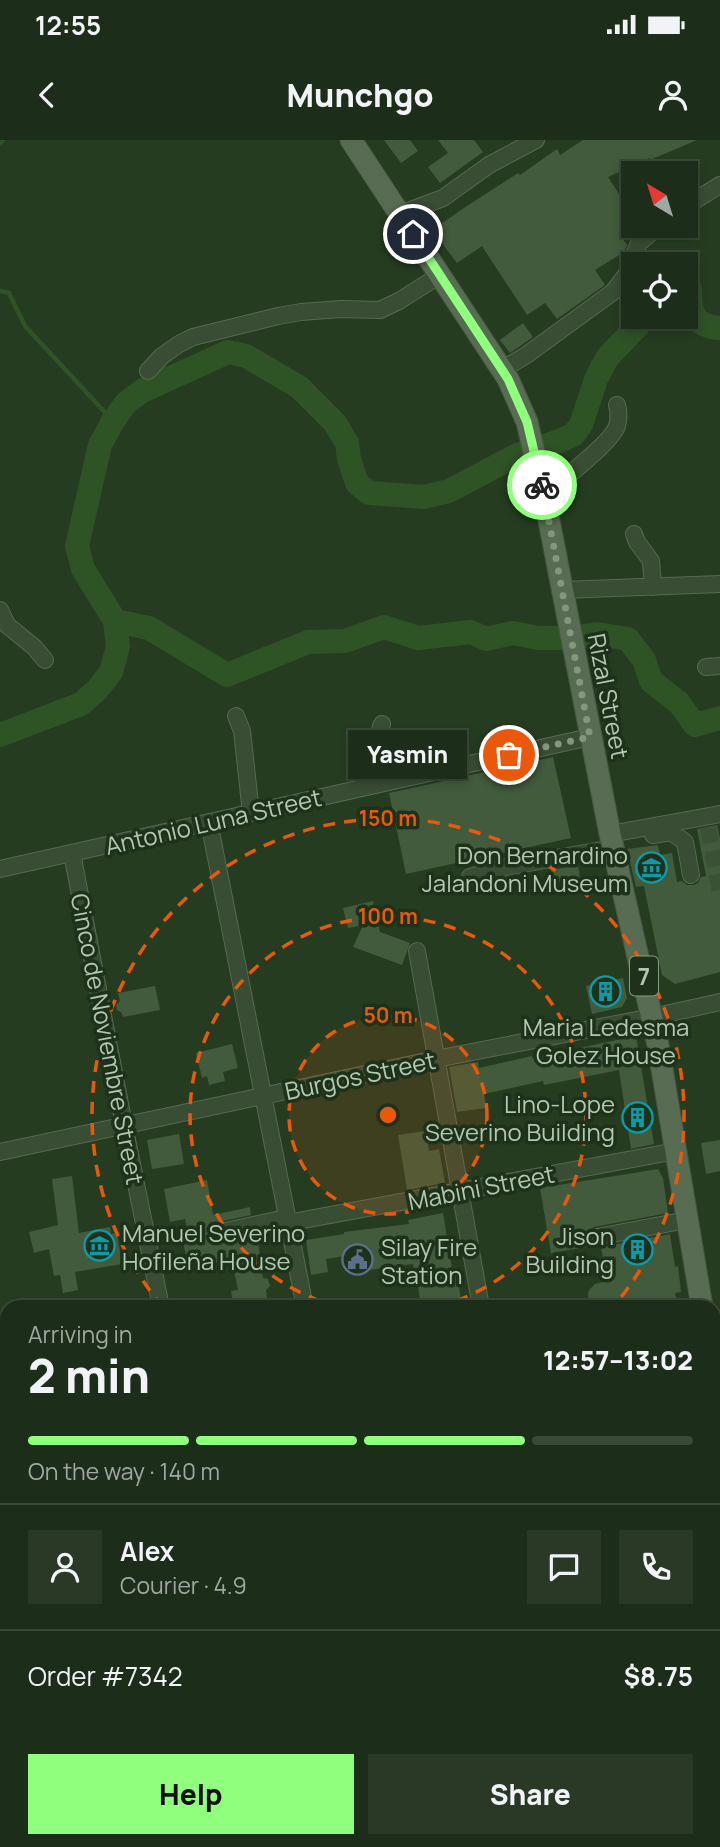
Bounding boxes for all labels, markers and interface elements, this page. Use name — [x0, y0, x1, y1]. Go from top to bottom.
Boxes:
text: 12:55 — [35, 7, 101, 43]
text: Munchgo — [287, 73, 433, 117]
icon: back — [28, 76, 66, 114]
icon: person — [654, 76, 692, 114]
north arrow — [621, 161, 698, 238]
map controls — [621, 161, 698, 329]
pin — [383, 204, 443, 264]
icon: home — [394, 215, 432, 253]
button: locate — [621, 252, 698, 329]
courier — [507, 450, 577, 520]
icon: bike — [523, 466, 561, 504]
street label: Rizal Street — [581, 631, 637, 761]
pin — [479, 725, 539, 785]
callout: Yasmin — [348, 730, 467, 780]
icon: bag — [490, 736, 528, 774]
text: Yasmin — [367, 738, 448, 770]
street label: Antonio Luna Street — [102, 780, 324, 862]
text: 150 m — [359, 804, 417, 832]
place label: Don Bernardino Jalandoni Museum — [422, 838, 628, 899]
museum icon: Don Bernardino Jalandoni Museum — [634, 851, 668, 885]
street label: Cinco de Noviembre Street — [64, 891, 152, 1187]
text: 100 m — [358, 902, 418, 930]
road number: 7 — [630, 956, 658, 996]
building icon: Maria Ledesma Golez House — [589, 975, 623, 1009]
text: 50 m — [363, 1001, 413, 1029]
place label: Maria Ledesma Golez House — [523, 1010, 689, 1071]
street label: Burgos Street — [282, 1043, 438, 1107]
place label: Lino-Lope Severino Building — [425, 1087, 615, 1148]
building icon: Lino-Lope Severino Building — [621, 1100, 655, 1134]
centre of rings — [376, 1103, 400, 1127]
street label: Mabini Street — [405, 1157, 557, 1217]
place label: Manuel Severino Hofileña House — [122, 1216, 305, 1277]
place label: Jison Building — [526, 1219, 614, 1280]
museum icon: Manuel Severino Hofileña House — [82, 1229, 116, 1263]
place label: Silay Fire Station — [381, 1230, 477, 1291]
building icon: Jison Building — [620, 1232, 654, 1266]
public building icon: Silay Fire Station — [341, 1243, 375, 1277]
text: Arriving in — [28, 1318, 133, 1350]
text: 12:57–13:02 — [543, 1342, 693, 1378]
text: 2 min — [28, 1344, 150, 1407]
text: On the way · 140 m — [28, 1455, 220, 1487]
button: person — [28, 1530, 102, 1604]
button: chat — [527, 1530, 601, 1604]
button: phone — [619, 1530, 693, 1604]
text: Alex — [120, 1533, 174, 1569]
text: Courier · 4.9 — [120, 1569, 247, 1601]
text: Order #7342 — [28, 1658, 183, 1694]
text: $8.75 — [624, 1658, 693, 1694]
button: Help — [28, 1754, 354, 1834]
button: Share — [368, 1754, 693, 1834]

